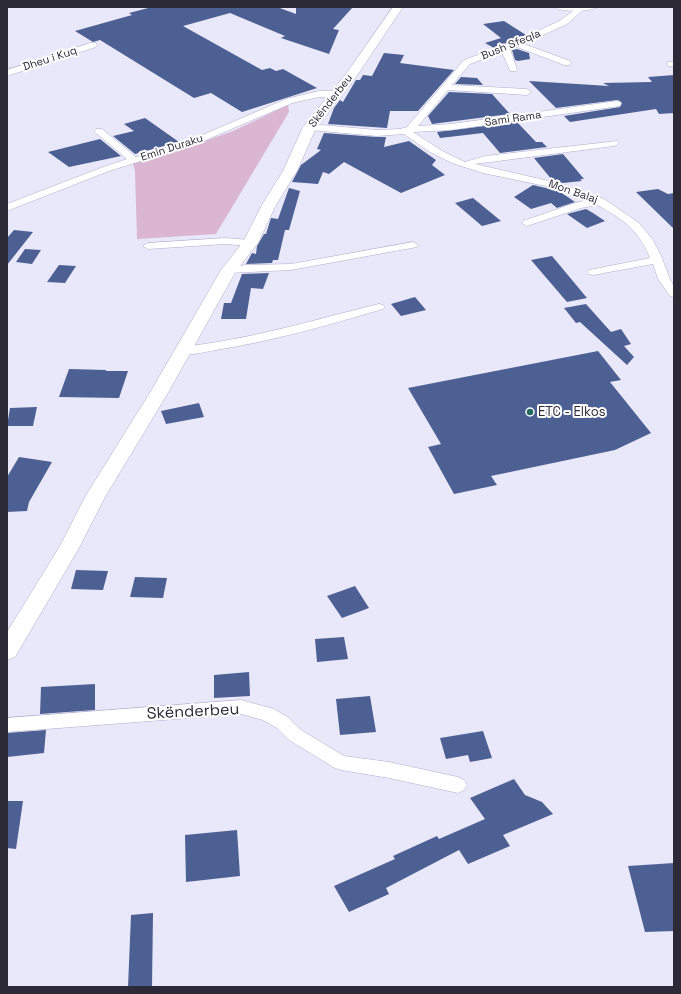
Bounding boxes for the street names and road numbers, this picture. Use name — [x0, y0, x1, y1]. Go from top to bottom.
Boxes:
street label: Bush Sfeqla — [479, 27, 543, 63]
street label: Dheu i Kuq — [21, 44, 79, 74]
street label: Skënderbeu — [306, 72, 356, 130]
street label: Sami Rama — [484, 108, 542, 130]
street label: Emin Duraku — [139, 132, 205, 164]
street label: Mon Balaj — [547, 177, 599, 207]
street label: Skënderbeu — [146, 700, 240, 724]

